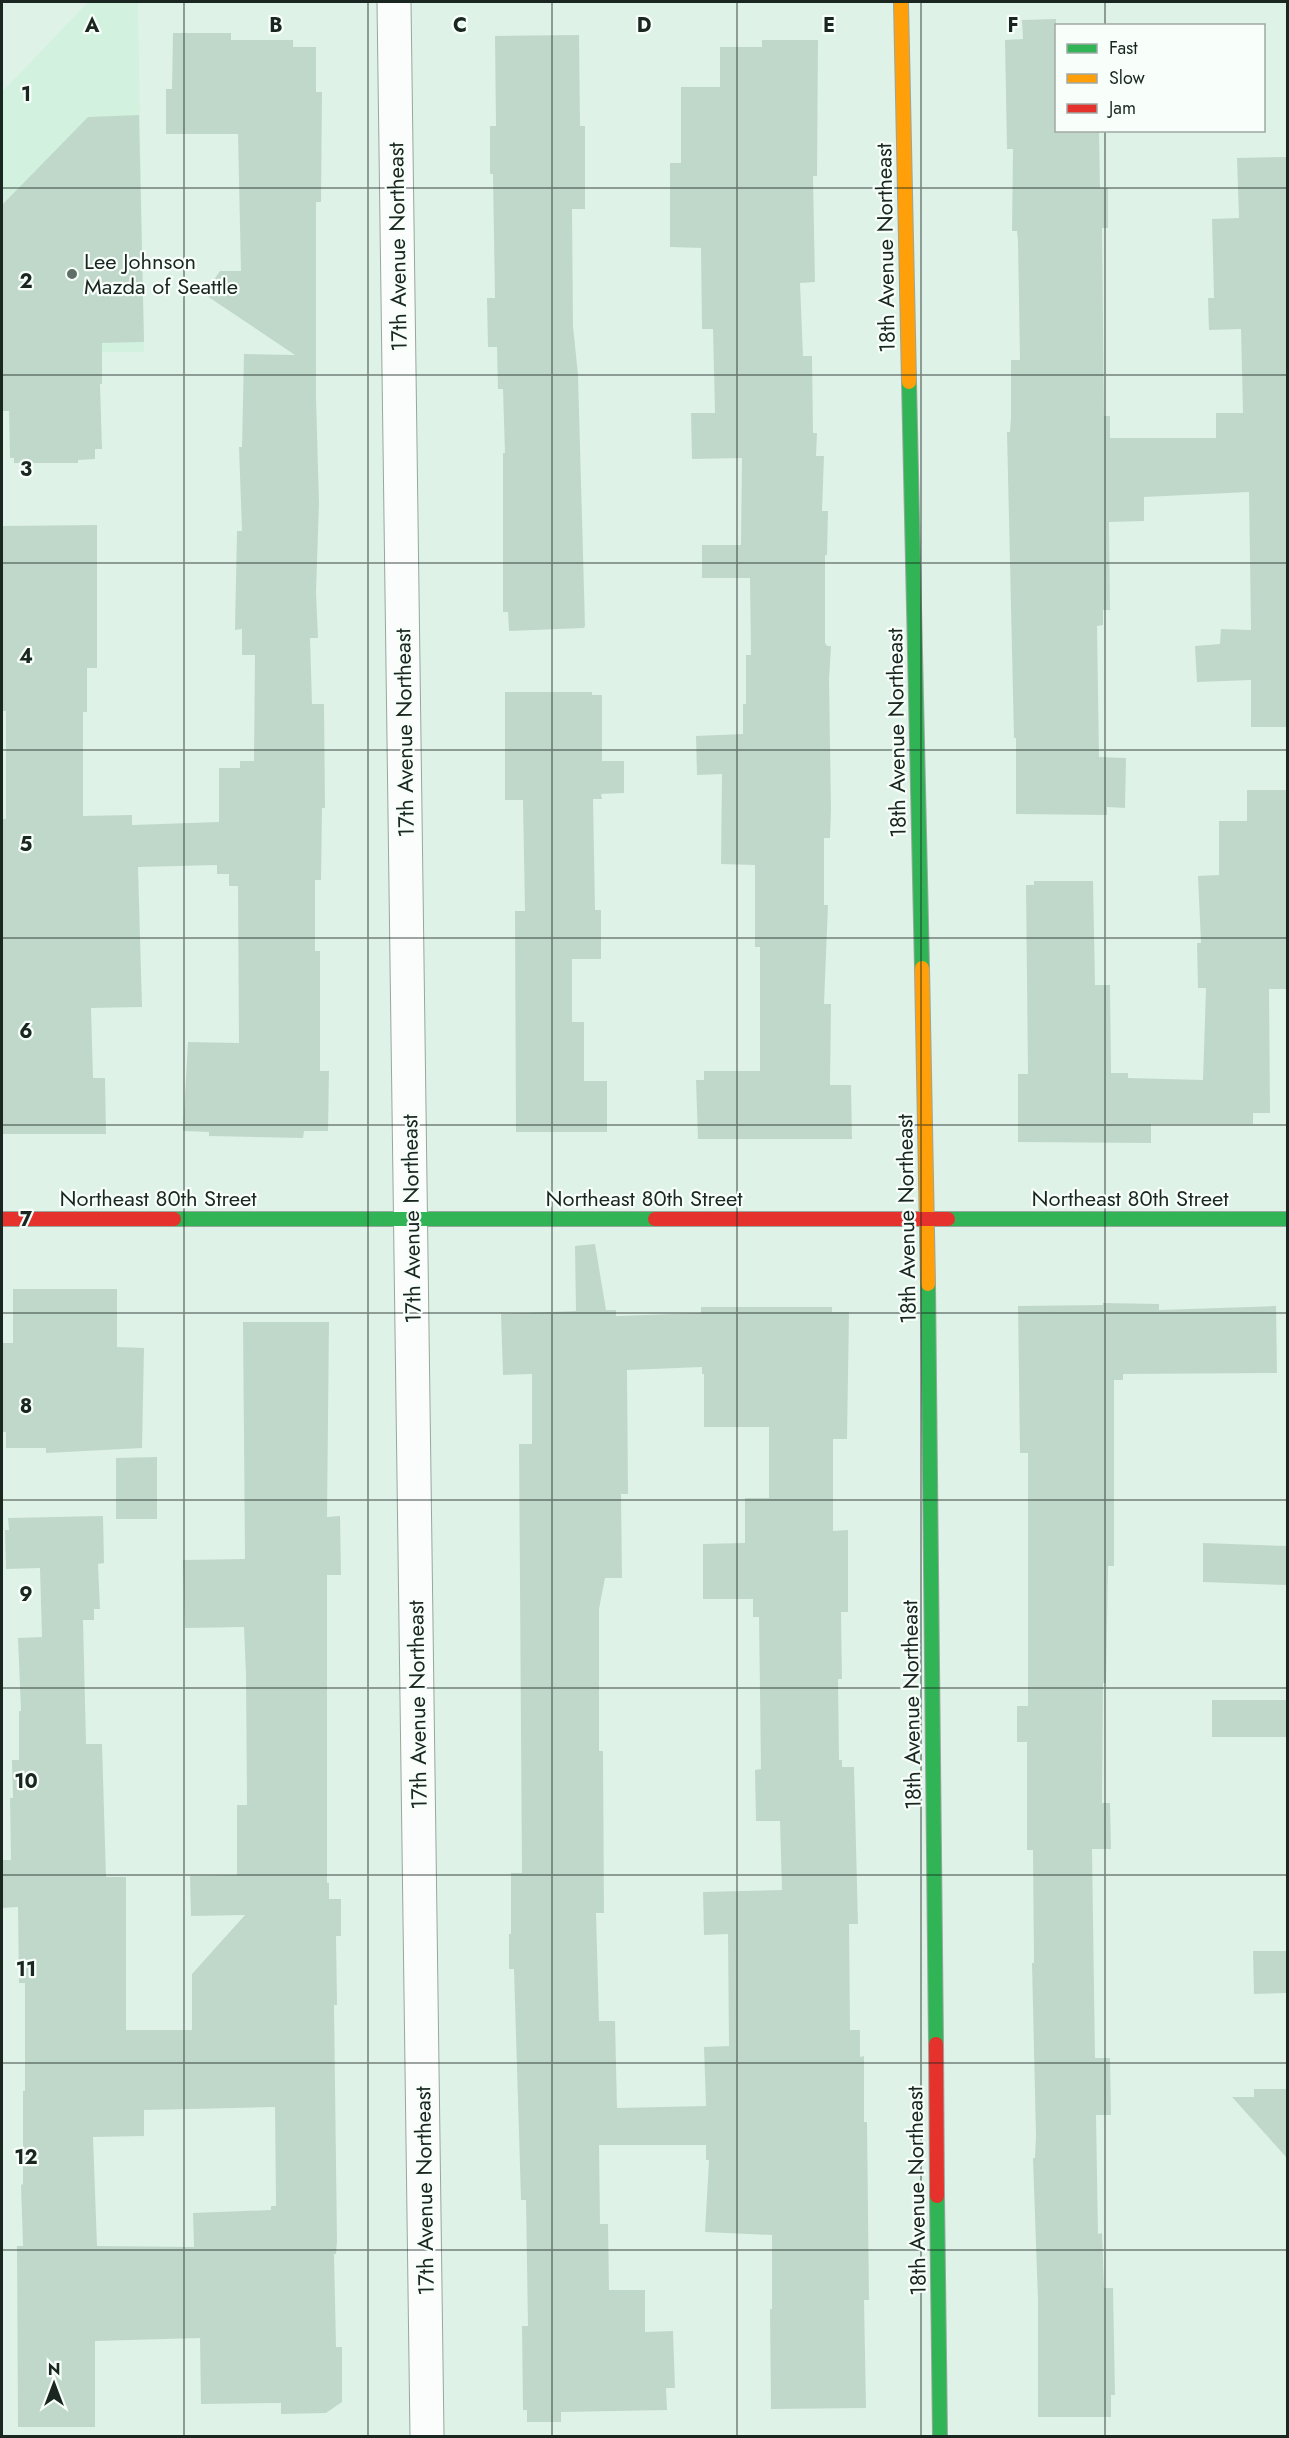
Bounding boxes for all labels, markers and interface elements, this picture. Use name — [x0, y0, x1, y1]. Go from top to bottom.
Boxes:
text: A — [84, 11, 100, 40]
text: B — [269, 11, 283, 40]
text: C — [453, 11, 467, 40]
text: D — [637, 11, 651, 40]
text: E — [823, 11, 835, 40]
text: F — [1007, 11, 1019, 40]
legend — [1055, 24, 1265, 132]
text: Fast — [1109, 35, 1138, 61]
text: Slow — [1109, 65, 1146, 91]
text: 1 — [21, 80, 31, 109]
text: Jam — [1107, 95, 1136, 121]
street label: 17th Avenue Northeast — [379, 141, 415, 352]
street label: 18th Avenue Northeast — [867, 142, 903, 353]
place label: Lee Johnson Mazda of Seattle — [84, 245, 238, 302]
text: 2 — [19, 267, 33, 296]
marker: Lee Johnson Mazda of Seattle — [65, 267, 79, 281]
text: 3 — [20, 455, 32, 484]
street label: 17th Avenue Northeast — [386, 627, 422, 838]
street label: 18th Avenue Northeast — [878, 627, 914, 838]
text: 4 — [19, 642, 33, 671]
text: 5 — [20, 830, 33, 859]
text: 6 — [19, 1017, 33, 1046]
street label: 17th Avenue Northeast — [393, 1113, 429, 1324]
street label: 18th Avenue Northeast — [888, 1113, 924, 1324]
street label: Northeast 80th Street — [59, 1182, 257, 1214]
street label: Northeast 80th Street — [545, 1182, 743, 1214]
street label: Northeast 80th Street — [1031, 1182, 1229, 1214]
text: 7 — [20, 1205, 33, 1234]
text: 8 — [20, 1392, 32, 1421]
text: 9 — [19, 1580, 33, 1609]
street label: 17th Avenue Northeast — [399, 1599, 435, 1810]
street label: 18th Avenue Northeast — [893, 1599, 929, 1810]
text: 10 — [14, 1767, 38, 1796]
text: 11 — [16, 1955, 36, 1984]
street label: 17th Avenue Northeast — [406, 2085, 442, 2296]
street label: 18th Avenue Northeast — [898, 2085, 934, 2296]
text: 12 — [14, 2143, 38, 2172]
north arrow — [24, 2354, 84, 2414]
text: N — [48, 2358, 60, 2381]

